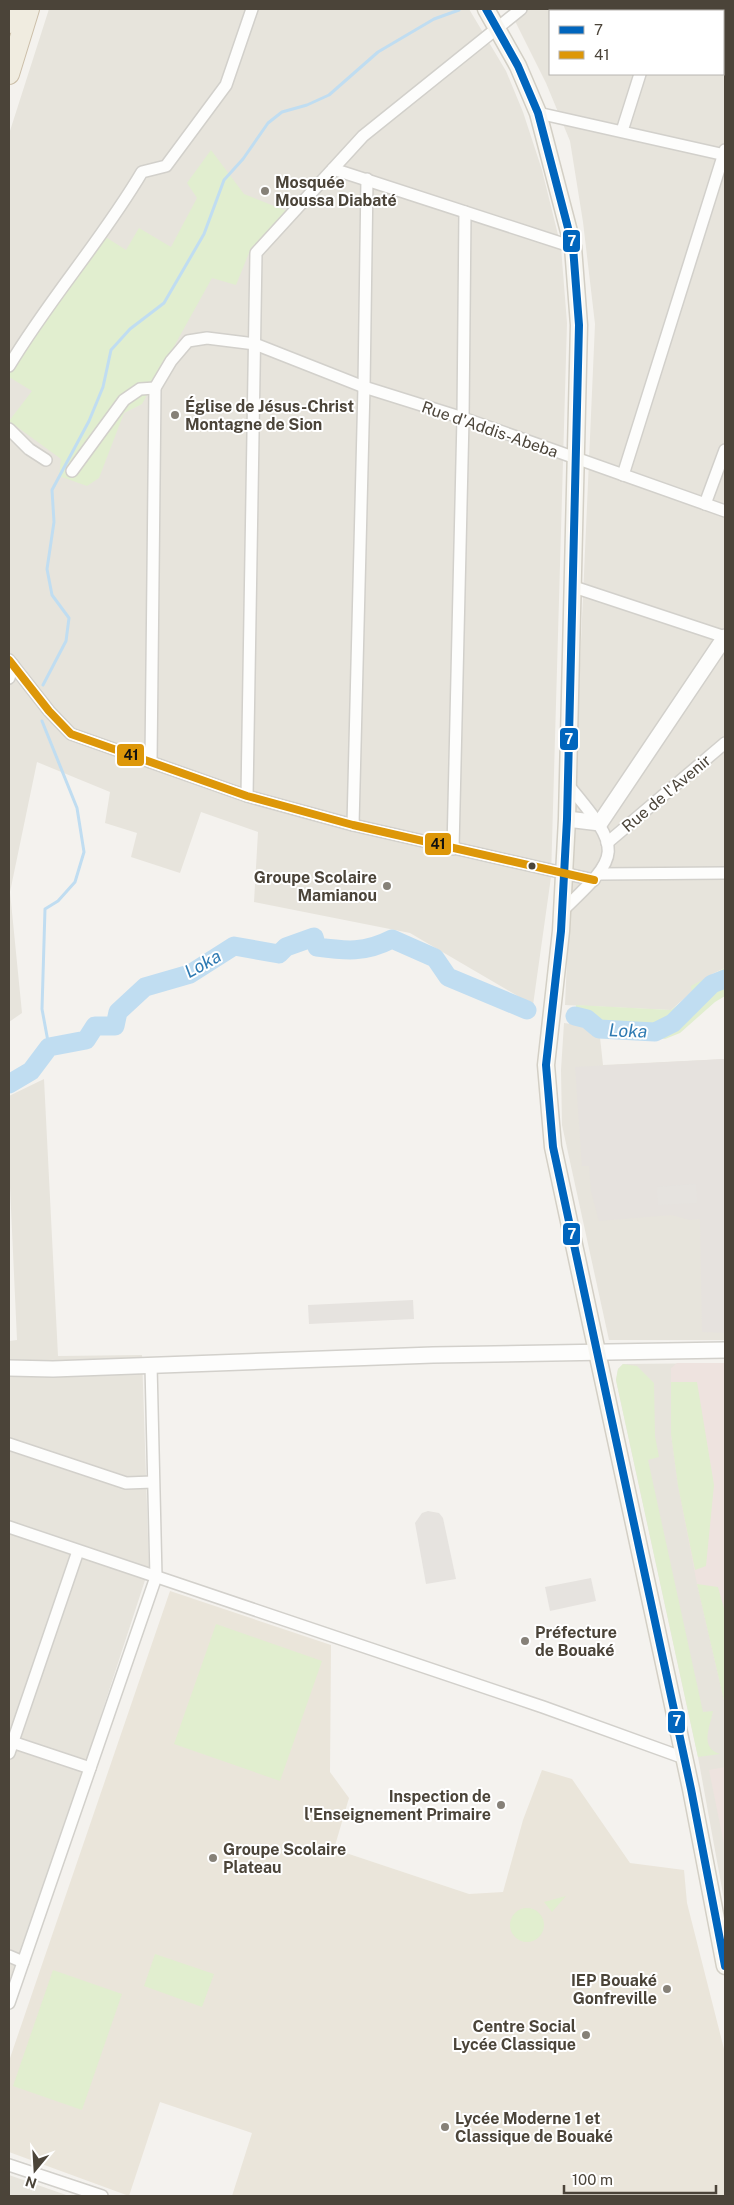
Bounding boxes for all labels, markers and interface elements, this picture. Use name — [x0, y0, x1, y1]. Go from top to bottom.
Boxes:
legend — [549, 10, 724, 75]
text: 7 — [594, 21, 603, 38]
text: 41 — [594, 46, 610, 63]
place label: Mosquée Moussa Diabaté — [275, 173, 397, 210]
marker: Mosquée Moussa Diabaté — [259, 185, 271, 197]
line badge: 7 — [562, 229, 581, 253]
text: 7 — [568, 233, 577, 249]
place label: Église de Jésus-Christ Montagne de Sion — [185, 396, 354, 434]
street label: Rue d'Addis-Abeba — [419, 397, 560, 462]
marker: Église de Jésus-Christ Montagne de Sion — [169, 409, 181, 421]
line badge: 7 — [559, 727, 579, 751]
text: 7 — [565, 731, 574, 747]
line badge: 41 — [116, 743, 145, 767]
text: 41 — [123, 747, 139, 763]
street label: Rue de l'Avenir — [618, 751, 715, 836]
line badge: 41 — [424, 832, 452, 856]
text: 41 — [430, 836, 446, 852]
unlabelled marker — [527, 861, 537, 871]
place label: Groupe Scolaire Mamianou — [254, 868, 377, 905]
marker: Groupe Scolaire Mamianou — [381, 880, 393, 892]
water label: Loka — [181, 945, 225, 982]
water label: Loka — [608, 1019, 648, 1042]
line badge: 7 — [562, 1222, 581, 1246]
text: 7 — [568, 1226, 577, 1242]
place label: Préfecture de Bouaké — [535, 1623, 617, 1660]
marker: Préfecture de Bouaké — [519, 1635, 531, 1647]
line badge: 7 — [667, 1710, 686, 1734]
text: 7 — [673, 1713, 682, 1729]
place label: Inspection de l'Enseignement Primaire — [304, 1787, 491, 1824]
marker: Inspection de l'Enseignement Primaire — [495, 1799, 507, 1811]
place label: Groupe Scolaire Plateau — [223, 1840, 346, 1877]
marker: Groupe Scolaire Plateau — [207, 1852, 219, 1864]
place label: IEP Bouaké Gonfreville — [571, 1971, 657, 2008]
marker: IEP Bouaké Gonfreville — [661, 1983, 673, 1995]
place label: Centre Social Lycée Classique — [453, 2017, 576, 2054]
marker: Centre Social Lycée Classique — [580, 2029, 592, 2041]
place label: Lycée Moderne 1 et Classique de Bouaké — [455, 2109, 613, 2146]
marker: Lycée Moderne 1 et Classique de Bouaké — [439, 2121, 451, 2133]
north arrow — [10, 2145, 60, 2195]
scale bar — [564, 2162, 716, 2194]
text: 100 m — [572, 2171, 613, 2188]
text: N — [23, 2173, 39, 2192]

